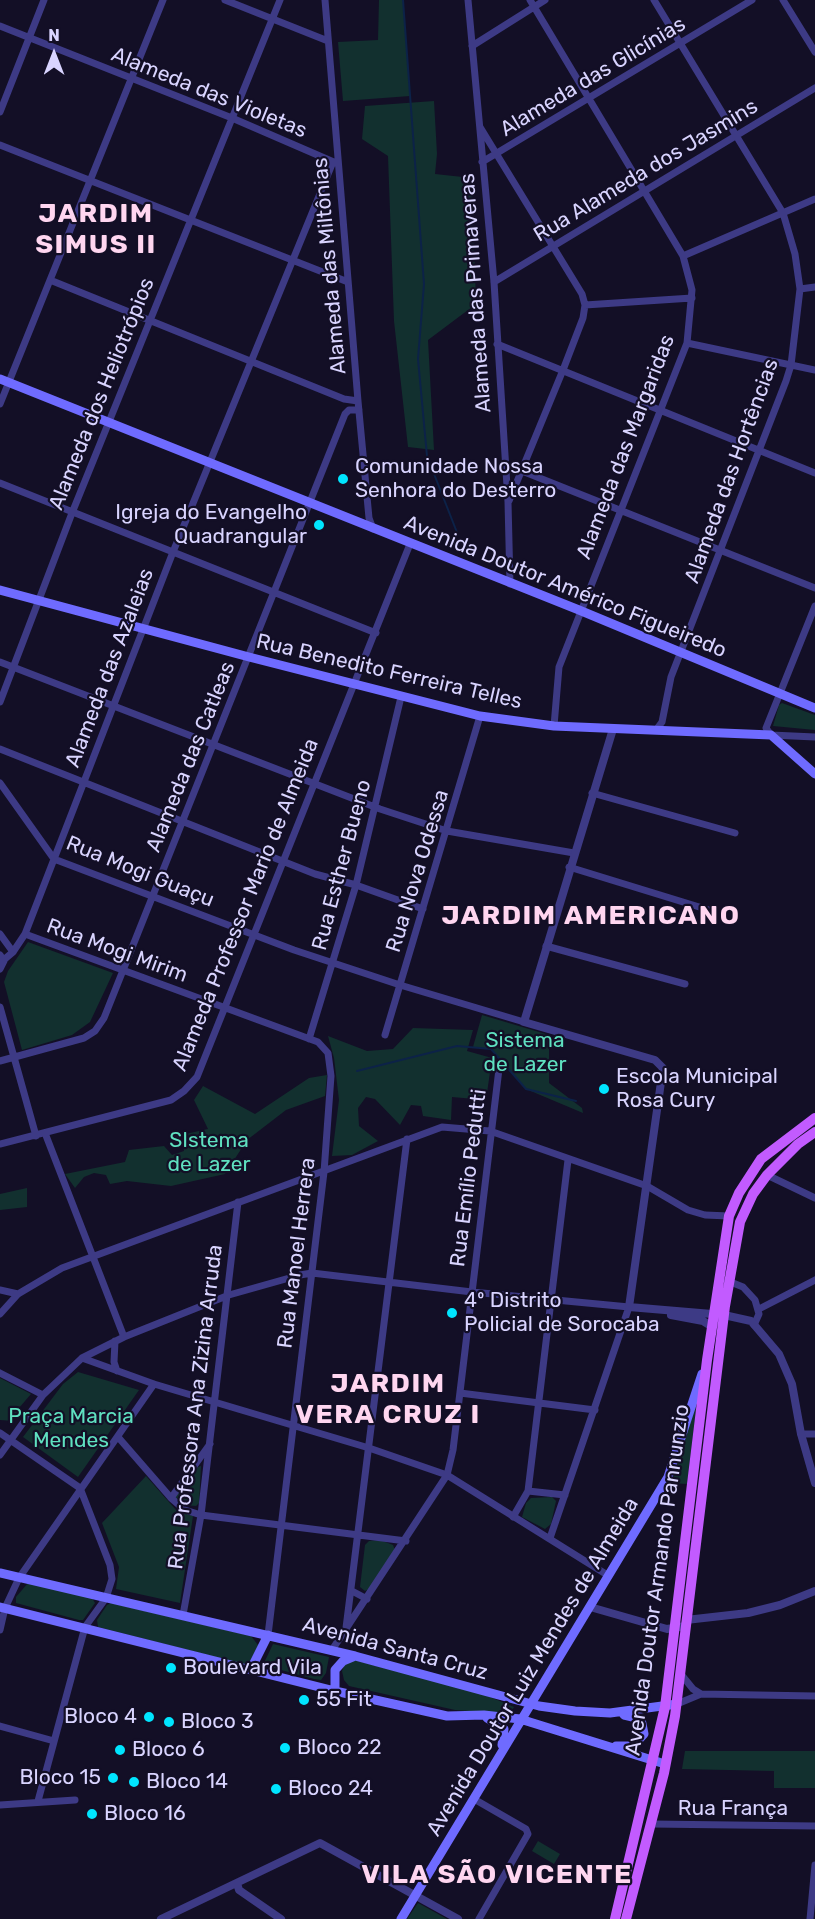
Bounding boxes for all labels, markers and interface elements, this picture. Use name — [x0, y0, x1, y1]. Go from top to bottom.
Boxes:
street label: Alameda das Glicínias — [496, 12, 690, 142]
north arrow — [24, 24, 84, 84]
text: N — [48, 26, 60, 45]
street label: Alameda das Violetas — [108, 42, 310, 144]
street label: Rua Alameda dos Jasmins — [530, 94, 762, 248]
street label: Alameda das Miltônias — [308, 157, 352, 375]
street label: Alameda das Primaveras — [455, 172, 497, 414]
district label: JARDIM SIMUS II — [35, 198, 157, 261]
street label: Alameda dos Heliotrópios — [44, 274, 160, 514]
street label: Alameda das Margaridas — [572, 331, 680, 563]
street label: Alameda das Hortências — [680, 355, 784, 587]
place label: Comunidade Nossa Senhora do Desterro — [355, 454, 556, 504]
marker: Comunidade Nossa Senhora do Desterro — [336, 472, 350, 486]
place label: Igreja do Evangelho Quadrangular — [115, 500, 307, 550]
street label: Avenida Doutor Américo Figueiredo — [400, 511, 730, 663]
marker: Igreja do Evangelho Quadrangular — [312, 518, 326, 532]
street label: Alameda das Azaleias — [60, 565, 160, 771]
street label: Rua Benedito Ferreira Telles — [254, 629, 524, 715]
street label: Alameda das Catleas — [141, 658, 241, 856]
street label: Alameda Professor Mario de Almeida — [168, 735, 324, 1075]
street label: Rua Esther Bueno — [307, 777, 377, 953]
street label: Rua Nova Odessa — [381, 787, 455, 955]
street label: Rua Mogi Guaçu — [62, 831, 218, 913]
district label: JARDIM AMERICANO — [442, 900, 740, 932]
street label: Rua Mogi Mirim — [43, 914, 191, 988]
park label: Sistema de Lazer — [483, 1028, 567, 1078]
place label: Escola Municipal Rosa Cury — [616, 1064, 778, 1114]
marker: Escola Municipal Rosa Cury — [597, 1082, 611, 1096]
street label: Rua Emílio Pedutti — [446, 1088, 492, 1268]
park label: SIstema de Lazer — [167, 1128, 251, 1178]
street label: Rua Manoel Herrera — [273, 1156, 321, 1350]
street label: Rua Professora Ana Zizina Arruda — [164, 1243, 228, 1571]
place label: 4º Distrito Policial de Sorocaba — [464, 1288, 660, 1338]
marker: 4º Distrito Policial de Sorocaba — [445, 1306, 459, 1320]
district label: JARDIM VERA CRUZ I — [295, 1368, 481, 1431]
street label: Avenida Doutor Armando Pannunzio — [621, 1403, 695, 1757]
park label: Praça Marcia Mendes — [8, 1404, 134, 1454]
street label: Avenida Doutor Luiz Mendes de Almeida — [422, 1493, 644, 1841]
street label: Avenida Santa Cruz — [300, 1612, 490, 1686]
place label: Boulevard Vila — [183, 1655, 322, 1681]
marker: Boulevard Vila — [164, 1661, 178, 1675]
place label: 55 Fit — [316, 1687, 372, 1713]
marker: 55 Fit — [297, 1693, 311, 1707]
place label: Bloco 4 — [64, 1704, 137, 1730]
place label: Bloco 3 — [181, 1709, 254, 1735]
marker: Bloco 4 — [142, 1710, 156, 1724]
marker: Bloco 3 — [162, 1715, 176, 1729]
place label: Bloco 22 — [297, 1735, 382, 1761]
place label: Bloco 6 — [132, 1737, 205, 1763]
marker: Bloco 22 — [278, 1741, 292, 1755]
marker: Bloco 6 — [113, 1743, 127, 1757]
place label: Bloco 15 — [20, 1765, 101, 1791]
place label: Bloco 14 — [146, 1769, 228, 1795]
marker: Bloco 15 — [106, 1771, 120, 1785]
marker: Bloco 14 — [127, 1775, 141, 1789]
place label: Bloco 24 — [288, 1776, 373, 1802]
marker: Bloco 24 — [269, 1782, 283, 1796]
street label: Rua França — [678, 1796, 788, 1822]
place label: Bloco 16 — [104, 1801, 186, 1827]
marker: Bloco 16 — [85, 1807, 99, 1821]
district label: VILA SÃO VICENTE — [361, 1859, 633, 1891]

